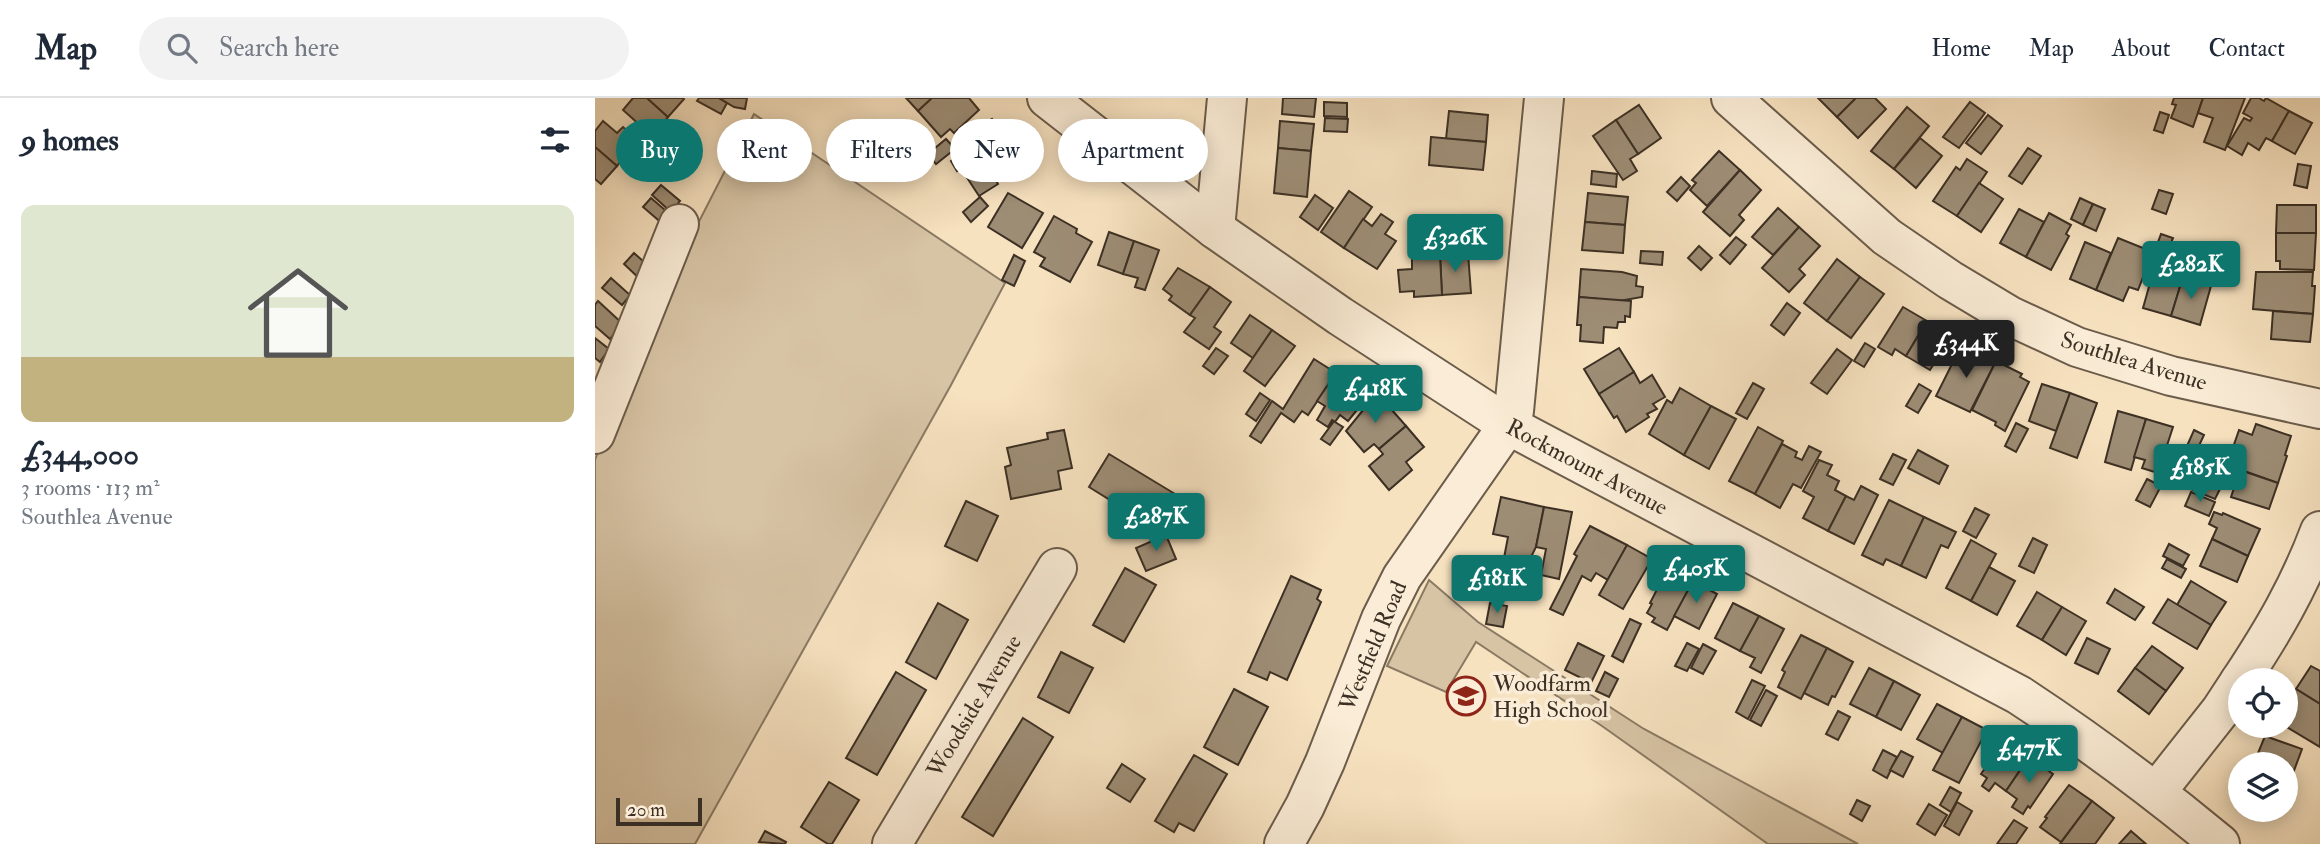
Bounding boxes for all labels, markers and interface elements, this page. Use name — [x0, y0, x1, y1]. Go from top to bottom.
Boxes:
search box — [139, 17, 629, 80]
text: Map — [35, 28, 97, 69]
icon: search — [163, 29, 201, 67]
text: Search here — [219, 32, 339, 64]
text: Home — [1931, 33, 1991, 64]
text: Map — [2029, 33, 2074, 64]
text: About — [2112, 33, 2171, 64]
text: Contact — [2209, 33, 2285, 64]
chip: Buy — [616, 119, 703, 182]
chip: Rent — [717, 119, 812, 182]
chip: Filters — [826, 119, 936, 182]
chip: New — [950, 119, 1044, 182]
chip: Apartment — [1058, 119, 1208, 182]
icon: filters — [536, 121, 574, 159]
text: 9 homes — [21, 122, 119, 159]
pin: £326K — [1406, 214, 1504, 274]
text: £326K — [1423, 222, 1487, 251]
pin: £282K — [2142, 242, 2240, 301]
text: £282K — [2158, 249, 2224, 278]
icon: home — [235, 250, 361, 376]
pin: £344K — [1917, 320, 2015, 380]
street label: Southlea Avenue — [2057, 325, 2211, 397]
text: £344K — [1933, 328, 1999, 357]
pin: £418K — [1326, 366, 1424, 425]
text: £418K — [1344, 373, 1406, 402]
street label: Rockmount Avenue — [1501, 412, 1673, 522]
text: £344,000 — [21, 436, 139, 473]
pin: £185K — [2151, 444, 2249, 504]
text: £185K — [2170, 452, 2230, 481]
text: 3 rooms · 113 m² — [21, 473, 160, 502]
pin: £287K — [1107, 494, 1205, 553]
text: £287K — [1124, 501, 1188, 530]
text: Southlea Avenue — [21, 502, 173, 531]
pin: £405K — [1647, 546, 1745, 605]
text: £405K — [1663, 553, 1729, 582]
pin: £181K — [1448, 556, 1546, 615]
text: £181K — [1468, 563, 1526, 592]
street label: Westfield Road — [1332, 577, 1413, 716]
street label: Woodside Avenue — [920, 629, 1028, 783]
map controls — [2228, 668, 2298, 822]
button: locate — [2228, 668, 2298, 738]
place label: Woodfarm High School — [1492, 669, 1608, 724]
school or university icon: Woodfarm High School — [1445, 675, 1487, 717]
pin: £477K — [1980, 726, 2078, 785]
text: £477K — [1997, 733, 2061, 762]
button: layers — [2228, 752, 2298, 822]
scale bar — [616, 795, 702, 827]
text: 20 m — [627, 798, 665, 822]

